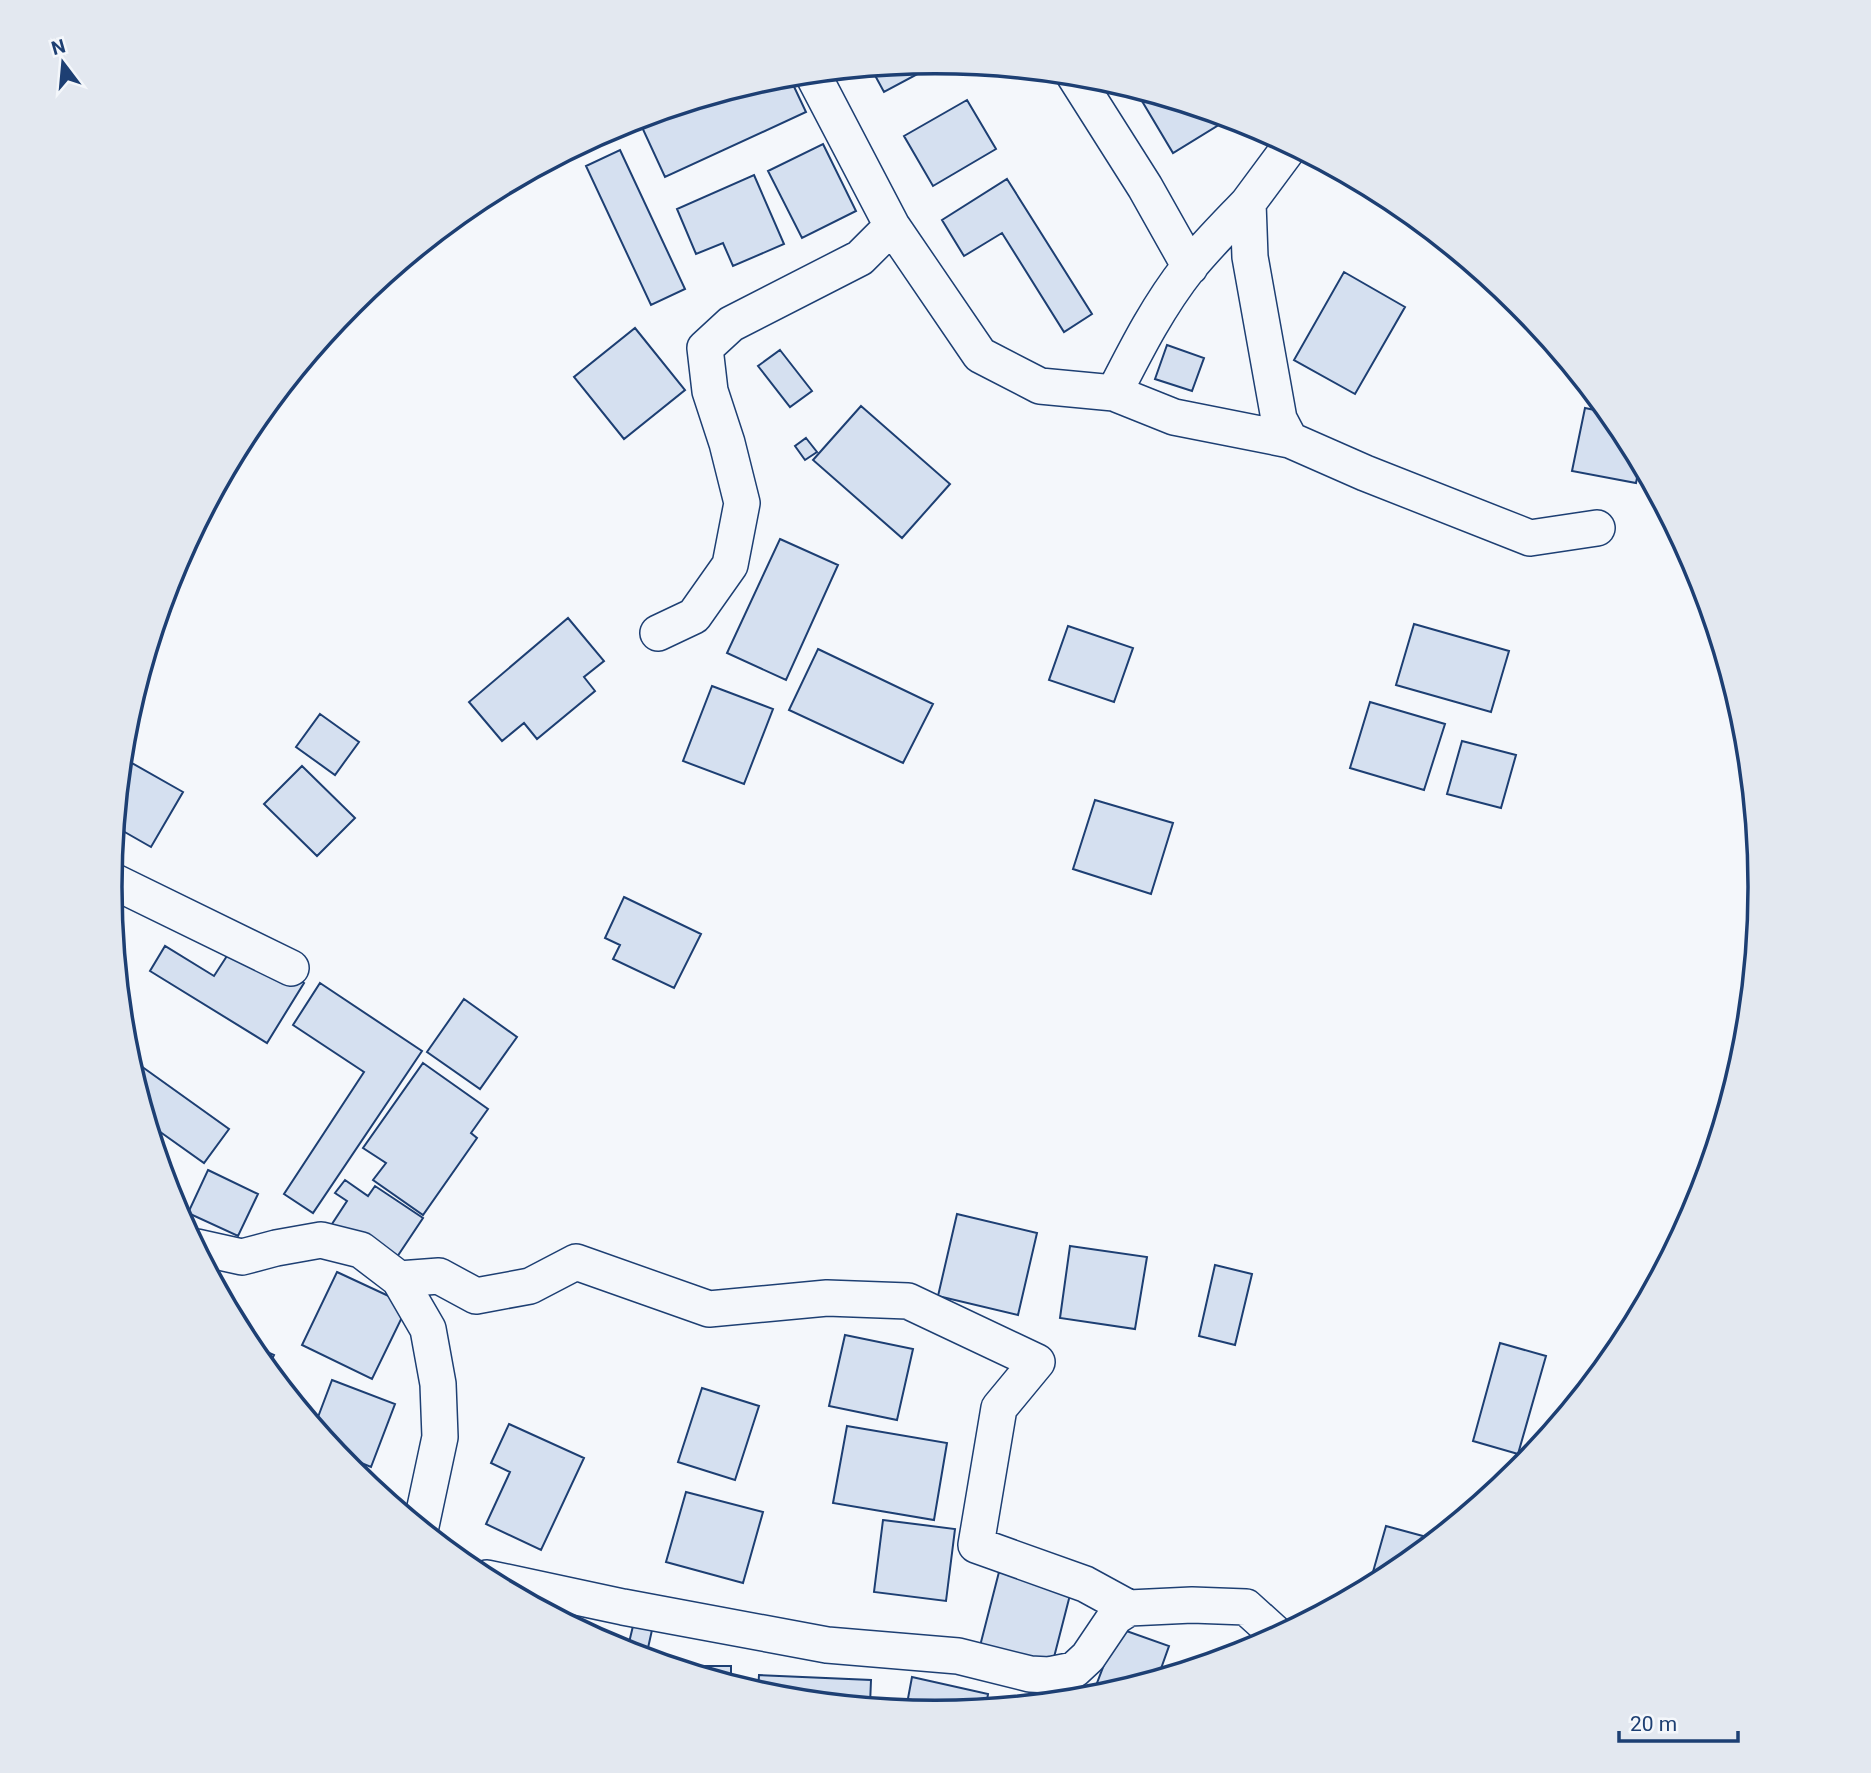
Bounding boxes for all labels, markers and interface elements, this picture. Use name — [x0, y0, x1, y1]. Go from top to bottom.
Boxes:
north arrow — [28, 28, 98, 98]
text: N — [49, 34, 68, 60]
scale bar — [1619, 1700, 1738, 1744]
text: 20 m — [1630, 1712, 1677, 1736]

